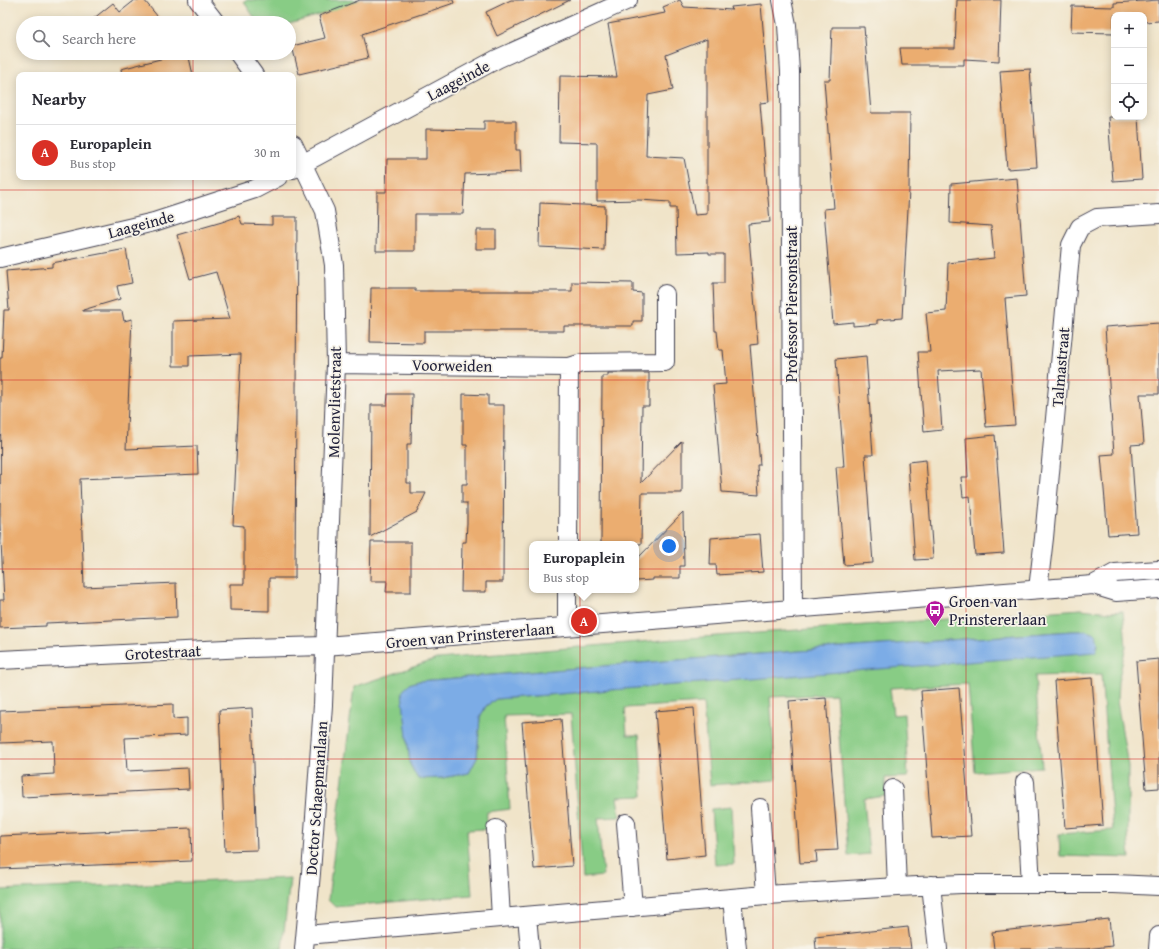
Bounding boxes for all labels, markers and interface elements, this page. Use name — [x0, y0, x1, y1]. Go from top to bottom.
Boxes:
map controls — [1111, 12, 1147, 120]
button: + — [1111, 12, 1147, 48]
search box — [16, 16, 296, 60]
icon: search — [30, 27, 52, 49]
text: Search here — [62, 28, 136, 49]
button: − — [1111, 48, 1147, 84]
street label: Laageinde — [422, 53, 494, 107]
button: locate — [1111, 84, 1147, 120]
text: Nearby — [32, 86, 86, 111]
text: Europaplein — [70, 133, 152, 154]
text: A — [41, 143, 49, 162]
text: 30 m — [254, 143, 280, 162]
text: Bus stop — [70, 154, 116, 173]
street label: Laageinde — [105, 204, 177, 244]
street label: Professor Piersonstraat — [779, 225, 803, 382]
street label: Talmastraat — [1045, 326, 1075, 408]
street label: Molenvlietstraat — [321, 346, 347, 458]
street label: Voorweiden — [412, 352, 492, 378]
your location — [659, 536, 679, 556]
popup — [529, 541, 639, 593]
text: Europaplein — [543, 547, 625, 568]
text: Bus stop — [543, 568, 589, 587]
place label: Groen van Prinstererlaan — [949, 589, 1046, 631]
bus stop icon: Groen van Prinstererlaan — [924, 599, 946, 627]
pin: A — [571, 606, 597, 636]
street label: Groen van Prinstererlaan — [385, 616, 555, 654]
street label: Grotestraat — [124, 638, 202, 666]
street label: Doctor Schaepmanlaan — [299, 720, 333, 876]

